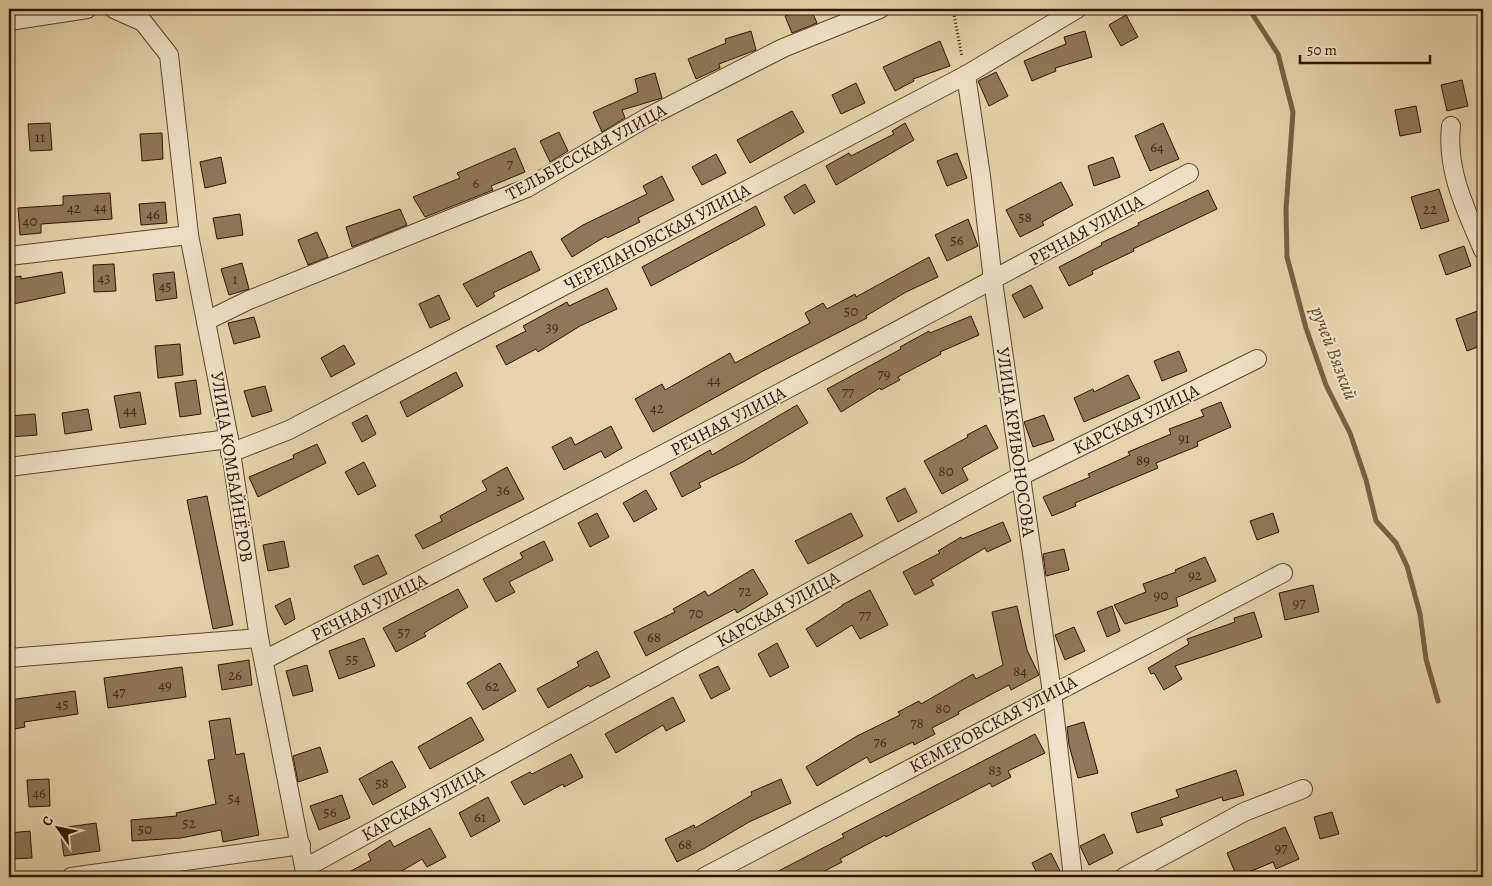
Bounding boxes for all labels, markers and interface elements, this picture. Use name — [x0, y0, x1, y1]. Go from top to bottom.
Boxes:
scale bar — [1300, 32, 1430, 64]
text: 50 m — [1307, 40, 1337, 60]
street label: ТЕЛЬБЕССКАЯ УЛИЦА — [501, 98, 671, 206]
house number: 11 — [35, 127, 45, 147]
house number: 64 — [1150, 137, 1164, 157]
house number: 7 — [507, 154, 514, 174]
house number: 6 — [473, 173, 480, 193]
street label: ЧЕРЕПАНОВСКАЯ УЛИЦА — [560, 177, 755, 296]
street label: РЕЧНАЯ УЛИЦА — [1024, 188, 1148, 271]
house number: 44 — [93, 197, 107, 217]
house number: 42 — [67, 198, 81, 218]
house number: 22 — [1423, 199, 1437, 219]
house number: 46 — [146, 204, 160, 224]
house number: 58 — [1018, 207, 1032, 227]
house number: 40 — [23, 211, 37, 231]
house number: 56 — [950, 230, 964, 250]
house number: 43 — [97, 268, 111, 288]
house number: 1 — [232, 269, 238, 289]
house number: 45 — [158, 276, 172, 296]
house number: 50 — [844, 301, 858, 321]
water label: ручей Вязкий — [1304, 301, 1364, 404]
house number: 39 — [545, 317, 559, 337]
street label: УЛИЦА КРИВОНОСОВА — [991, 346, 1041, 539]
house number: 79 — [877, 364, 891, 384]
street label: УЛИЦА КОМБАЙНЁРОВ — [205, 370, 259, 564]
house number: 44 — [707, 370, 721, 390]
street label: КАРСКАЯ УЛИЦА — [1069, 378, 1203, 460]
street label: РЕЧНАЯ УЛИЦА — [666, 380, 790, 461]
house number: 77 — [842, 382, 855, 402]
house number: 42 — [650, 398, 664, 418]
house number: 44 — [123, 400, 137, 420]
house number: 91 — [1178, 428, 1190, 448]
house number: 89 — [1136, 450, 1150, 470]
house number: 80 — [938, 461, 954, 481]
house number: 36 — [496, 480, 510, 500]
street label: КАРСКАЯ УЛИЦА — [712, 565, 844, 653]
house number: 92 — [1188, 565, 1202, 585]
street label: РЕЧНАЯ УЛИЦА — [307, 567, 432, 647]
house number: 72 — [738, 581, 752, 601]
house number: 90 — [1154, 585, 1168, 605]
house number: 97 — [1292, 593, 1306, 613]
house number: 70 — [689, 603, 703, 623]
house number: 77 — [859, 605, 872, 625]
house number: 57 — [398, 622, 411, 642]
house number: 68 — [647, 627, 661, 647]
house number: 55 — [346, 649, 358, 669]
house number: 84 — [1013, 661, 1027, 681]
house number: 26 — [228, 665, 242, 685]
street label: КЕМЕРОВСКАЯ УЛИЦА — [905, 669, 1082, 778]
house number: 49 — [158, 675, 172, 695]
house number: 62 — [485, 676, 499, 696]
house number: 47 — [112, 682, 126, 702]
house number: 45 — [55, 694, 69, 714]
house number: 80 — [935, 698, 951, 718]
house number: 78 — [910, 713, 924, 733]
house number: 76 — [873, 732, 887, 752]
street label: КАРСКАЯ УЛИЦА — [357, 759, 489, 847]
house number: 83 — [988, 760, 1002, 780]
house number: 58 — [375, 773, 389, 793]
house number: 46 — [32, 783, 46, 803]
house number: 54 — [227, 788, 241, 808]
house number: 56 — [323, 802, 337, 822]
north arrow — [32, 804, 82, 854]
house number: 61 — [474, 807, 486, 827]
text: С — [37, 812, 58, 830]
house number: 52 — [182, 813, 196, 833]
house number: 50 — [138, 819, 152, 839]
house number: 68 — [678, 834, 692, 854]
house number: 97 — [1274, 838, 1288, 858]

